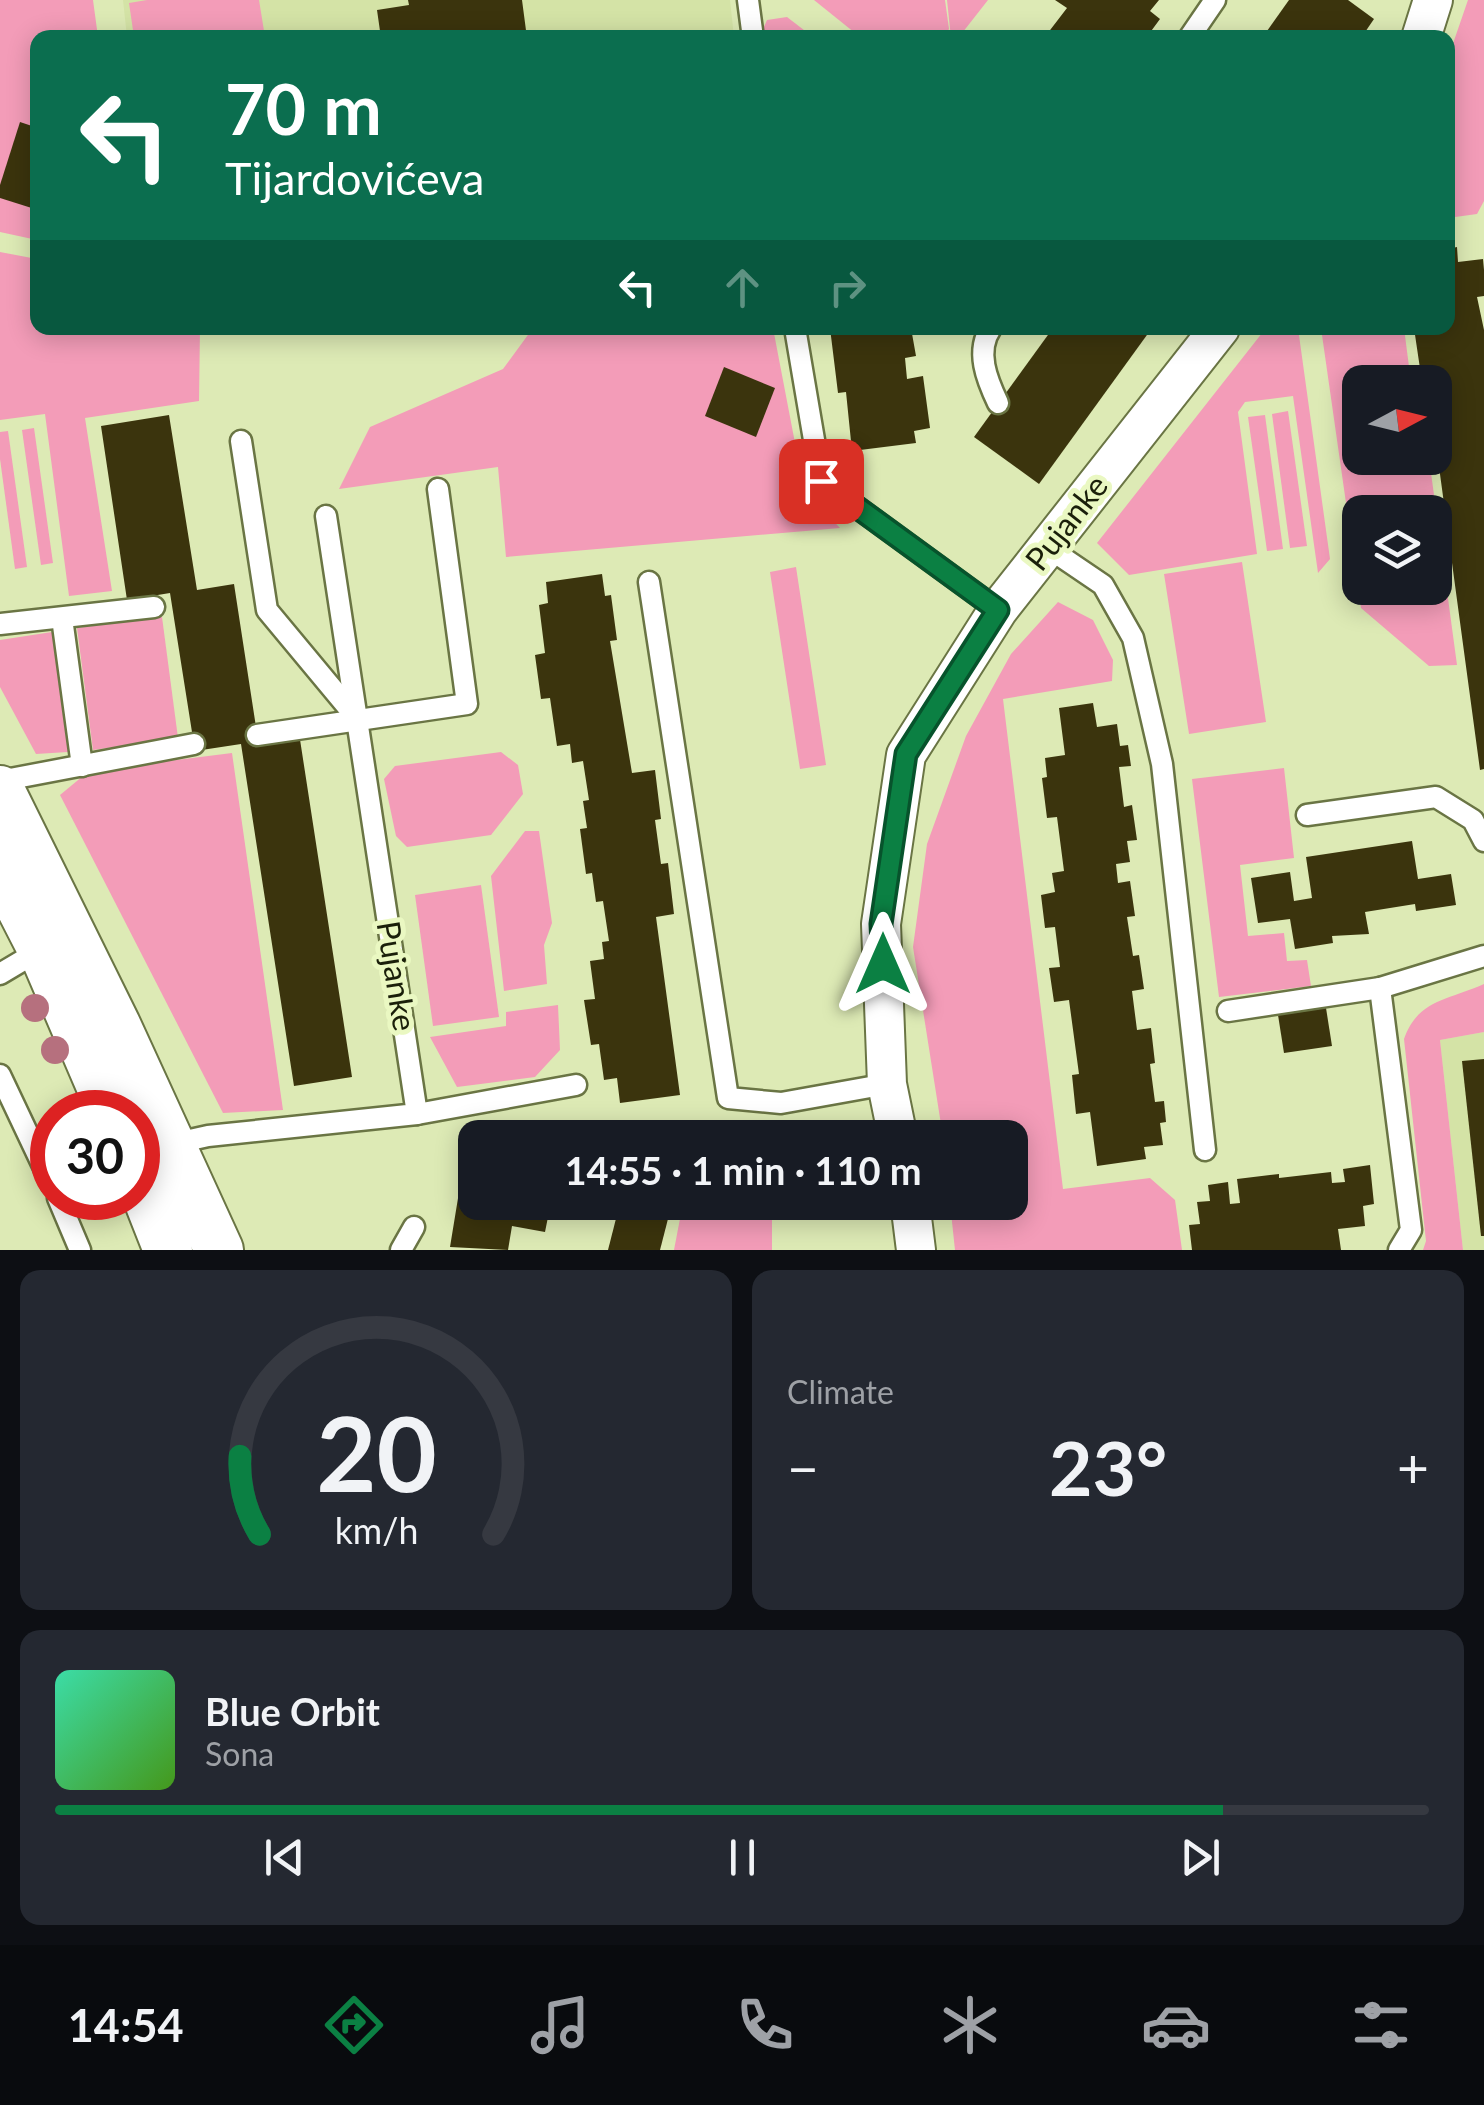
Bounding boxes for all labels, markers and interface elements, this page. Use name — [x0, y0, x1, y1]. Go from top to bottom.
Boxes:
text: 70 m — [225, 66, 382, 150]
icon: left — [60, 70, 190, 200]
text: Tijardovićeva — [225, 151, 484, 205]
icon: left — [610, 260, 665, 315]
icon: ahead — [715, 260, 770, 315]
icon: right — [820, 260, 875, 315]
north arrow — [1342, 365, 1452, 475]
map controls — [1342, 365, 1452, 605]
pin — [779, 439, 864, 524]
icon: arrive — [794, 454, 849, 509]
street label: Pujanke — [1016, 466, 1115, 578]
button: layers — [1342, 495, 1452, 605]
position arrow — [831, 912, 935, 1016]
street label: Pujanke — [370, 918, 425, 1033]
speed limit sign: 30 — [30, 1090, 160, 1220]
text: 14:55 · 1 min · 110 m — [564, 1147, 922, 1193]
text: Climate — [787, 1372, 894, 1411]
text: 20 — [316, 1389, 436, 1514]
text: 23° — [1049, 1422, 1167, 1512]
text: − — [787, 1434, 819, 1500]
text: + — [1397, 1434, 1429, 1500]
text: km/h — [334, 1509, 418, 1552]
text: Blue Orbit — [205, 1688, 380, 1734]
text: Sona — [205, 1734, 274, 1773]
icon: previous — [257, 1830, 312, 1885]
icon: pause — [715, 1830, 770, 1885]
icon: next — [1173, 1830, 1228, 1885]
icon: directions — [319, 1990, 389, 2060]
icon: music — [525, 1990, 595, 2060]
icon: phone — [730, 1990, 800, 2060]
icon: climate — [935, 1990, 1005, 2060]
icon: car — [1141, 1990, 1211, 2060]
icon: filters — [1346, 1990, 1416, 2060]
text: 14:54 — [68, 1998, 184, 2052]

